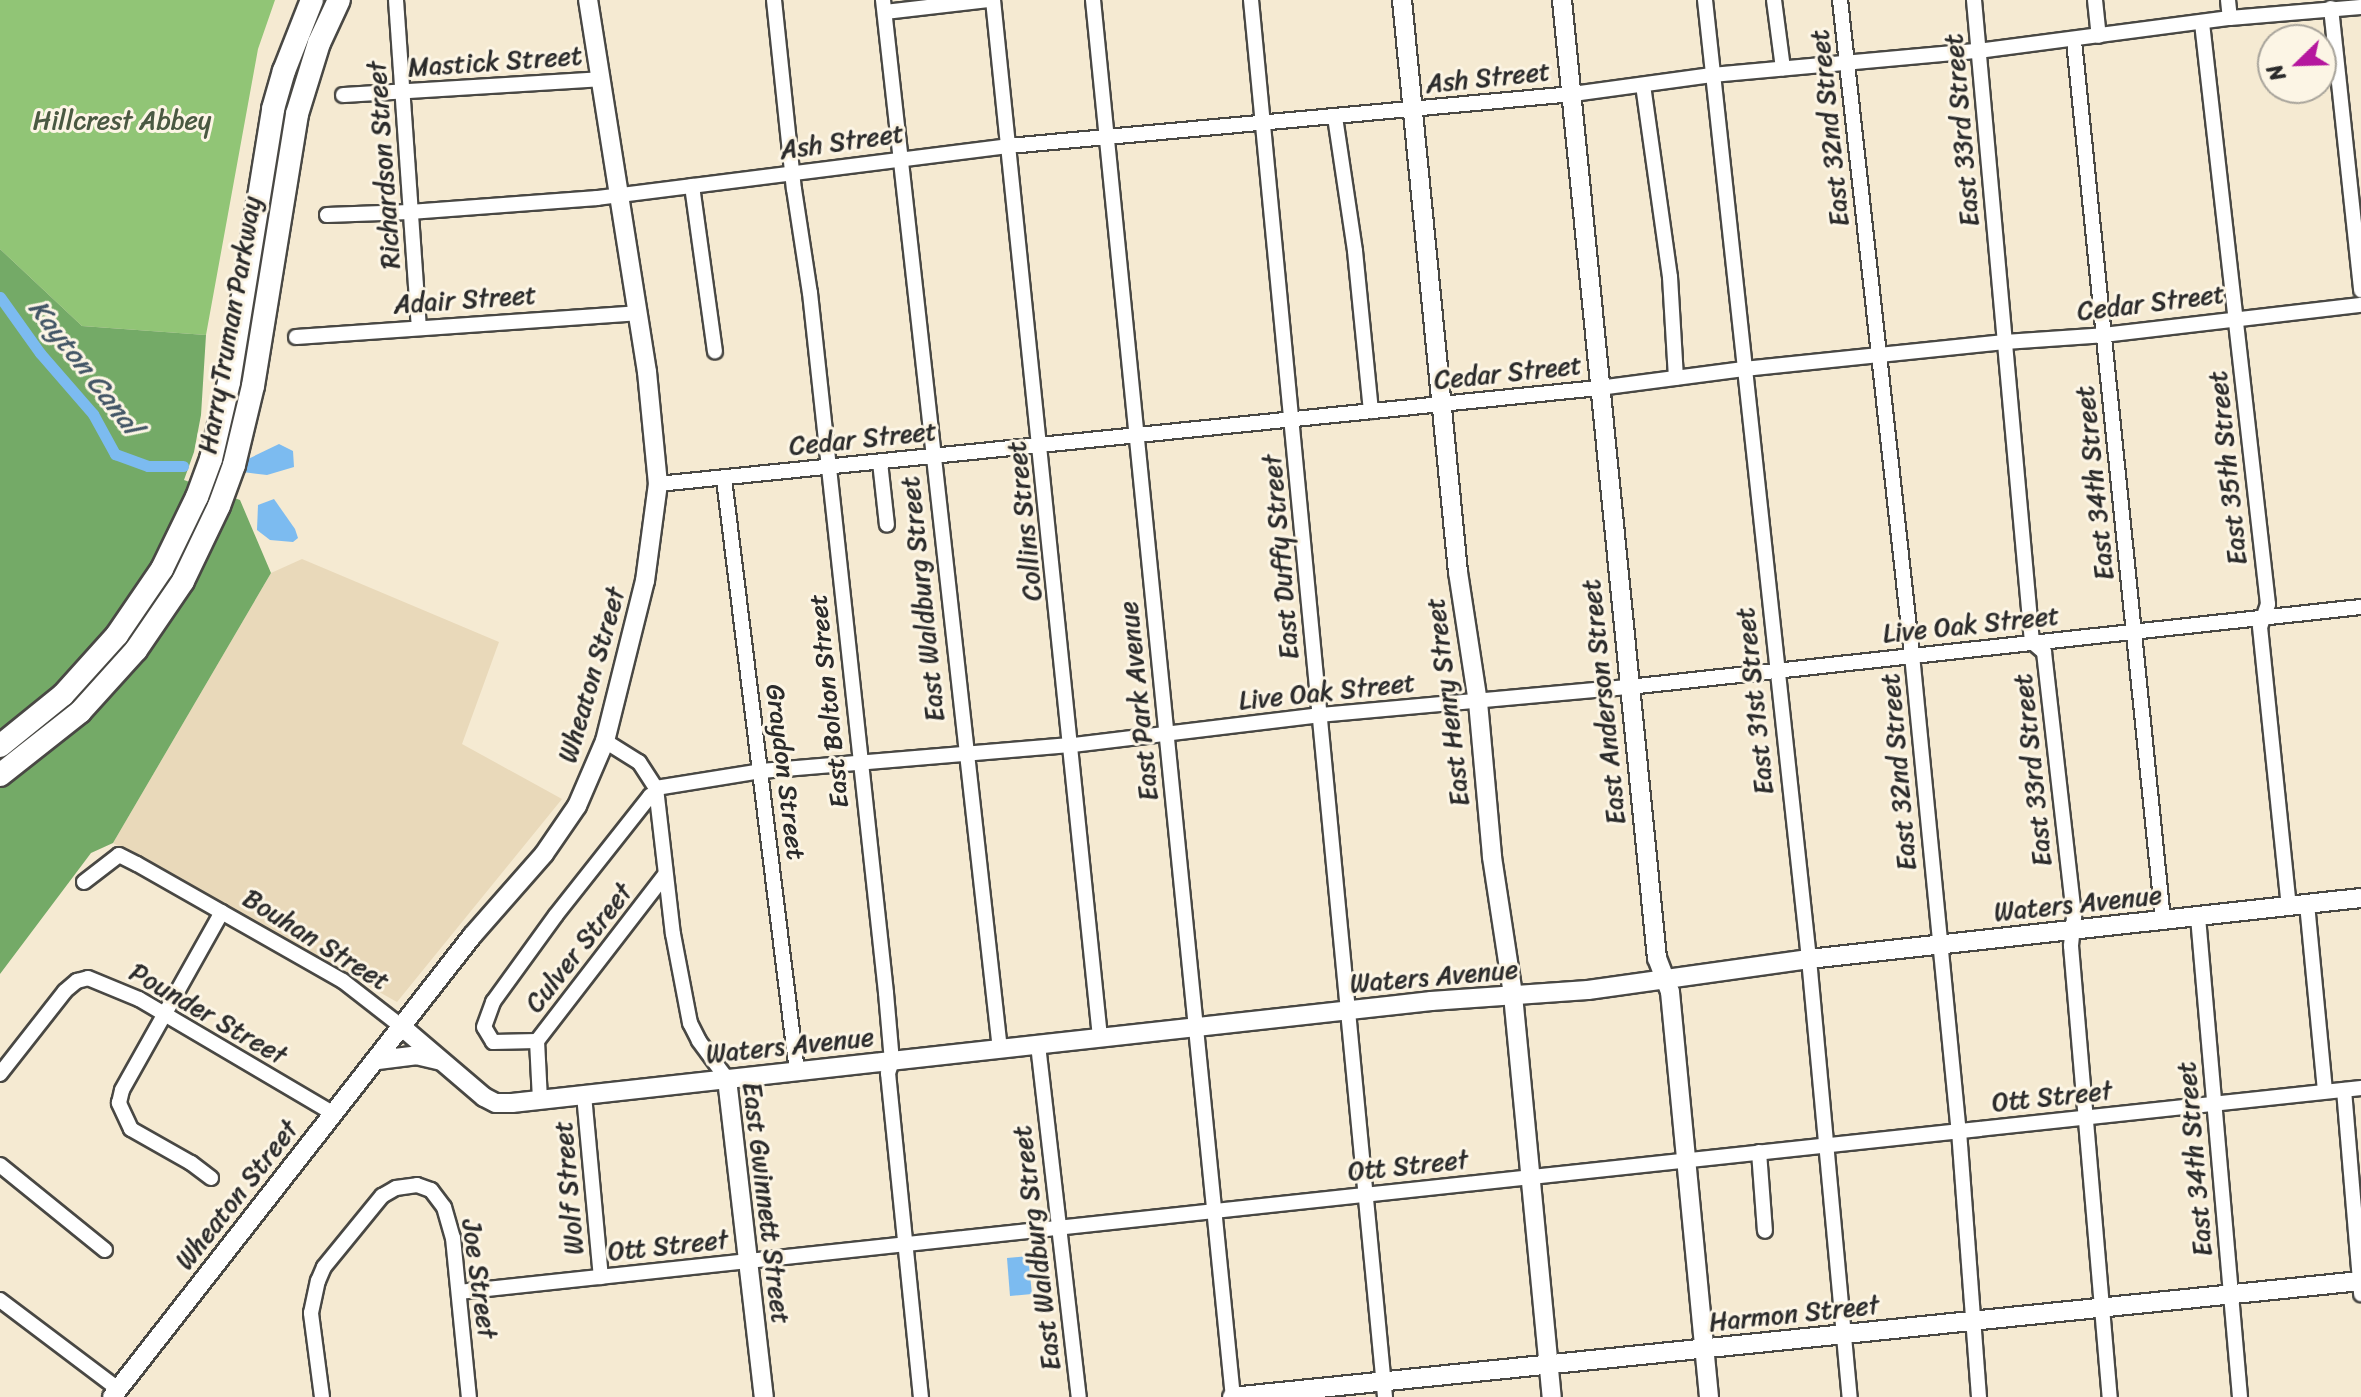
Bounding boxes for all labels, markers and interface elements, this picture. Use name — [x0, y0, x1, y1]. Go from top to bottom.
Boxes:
north arrow — [2257, 24, 2337, 104]
street label: East 32nd Street — [1804, 28, 1856, 228]
street label: East 33rd Street — [1938, 33, 1986, 227]
street label: Mastick Street — [407, 40, 583, 84]
street label: Ash Street — [1424, 56, 1552, 100]
text: N — [2255, 58, 2297, 87]
street label: Richardson Street — [361, 60, 407, 270]
park label: Hillcrest Abbey — [33, 105, 211, 137]
street label: Ash Street — [778, 118, 906, 166]
street label: Harry Truman Parkway — [192, 194, 268, 456]
street label: Cedar Street — [2075, 278, 2227, 328]
street label: Adair Street — [392, 279, 538, 321]
water label: Kayton Canal — [22, 292, 148, 442]
street label: Cedar Street — [1432, 350, 1584, 396]
street label: East 35th Street — [2202, 369, 2254, 567]
street label: East 34th Street — [2069, 384, 2121, 582]
street label: Cedar Street — [787, 416, 939, 462]
street label: Collins Street — [1001, 440, 1049, 602]
street label: East Duffy Street — [1256, 453, 1306, 661]
street label: East Waldburg Street — [895, 475, 951, 723]
street label: East Anderson Street — [1576, 577, 1632, 827]
street label: Wheaton Street — [552, 584, 632, 766]
street label: East Bolton Street — [802, 592, 856, 810]
street label: East Henry Street — [1420, 596, 1476, 808]
street label: East Park Avenue — [1113, 600, 1165, 802]
street label: Live Oak Street — [1881, 600, 2061, 650]
street label: East 31st Street — [1730, 606, 1780, 796]
street label: Live Oak Street — [1237, 667, 1417, 717]
street label: East 32nd Street — [1875, 673, 1923, 871]
street label: East 33rd Street — [2007, 673, 2059, 867]
street label: Graydon Street — [759, 682, 811, 862]
street label: Culver Street — [519, 877, 639, 1019]
street label: Waters Avenue — [1992, 880, 2164, 928]
street label: Bouhan Street — [237, 883, 395, 997]
street label: Waters Avenue — [1349, 954, 1519, 1000]
street label: Pounder Street — [124, 956, 292, 1072]
street label: Waters Avenue — [704, 1022, 876, 1070]
street label: East 34th Street — [2171, 1060, 2219, 1258]
street label: Ott Street — [1990, 1075, 2114, 1119]
street label: East Gwinnett Street — [736, 1080, 796, 1326]
street label: Wheaton Street — [169, 1114, 305, 1276]
street label: Wolf Street — [548, 1120, 590, 1256]
street label: East Waldburg Street — [1007, 1124, 1067, 1372]
street label: Ott Street — [1346, 1144, 1470, 1188]
street label: Joe Street — [455, 1217, 503, 1341]
street label: Ott Street — [606, 1224, 730, 1268]
street label: Harmon Street — [1707, 1290, 1881, 1338]

